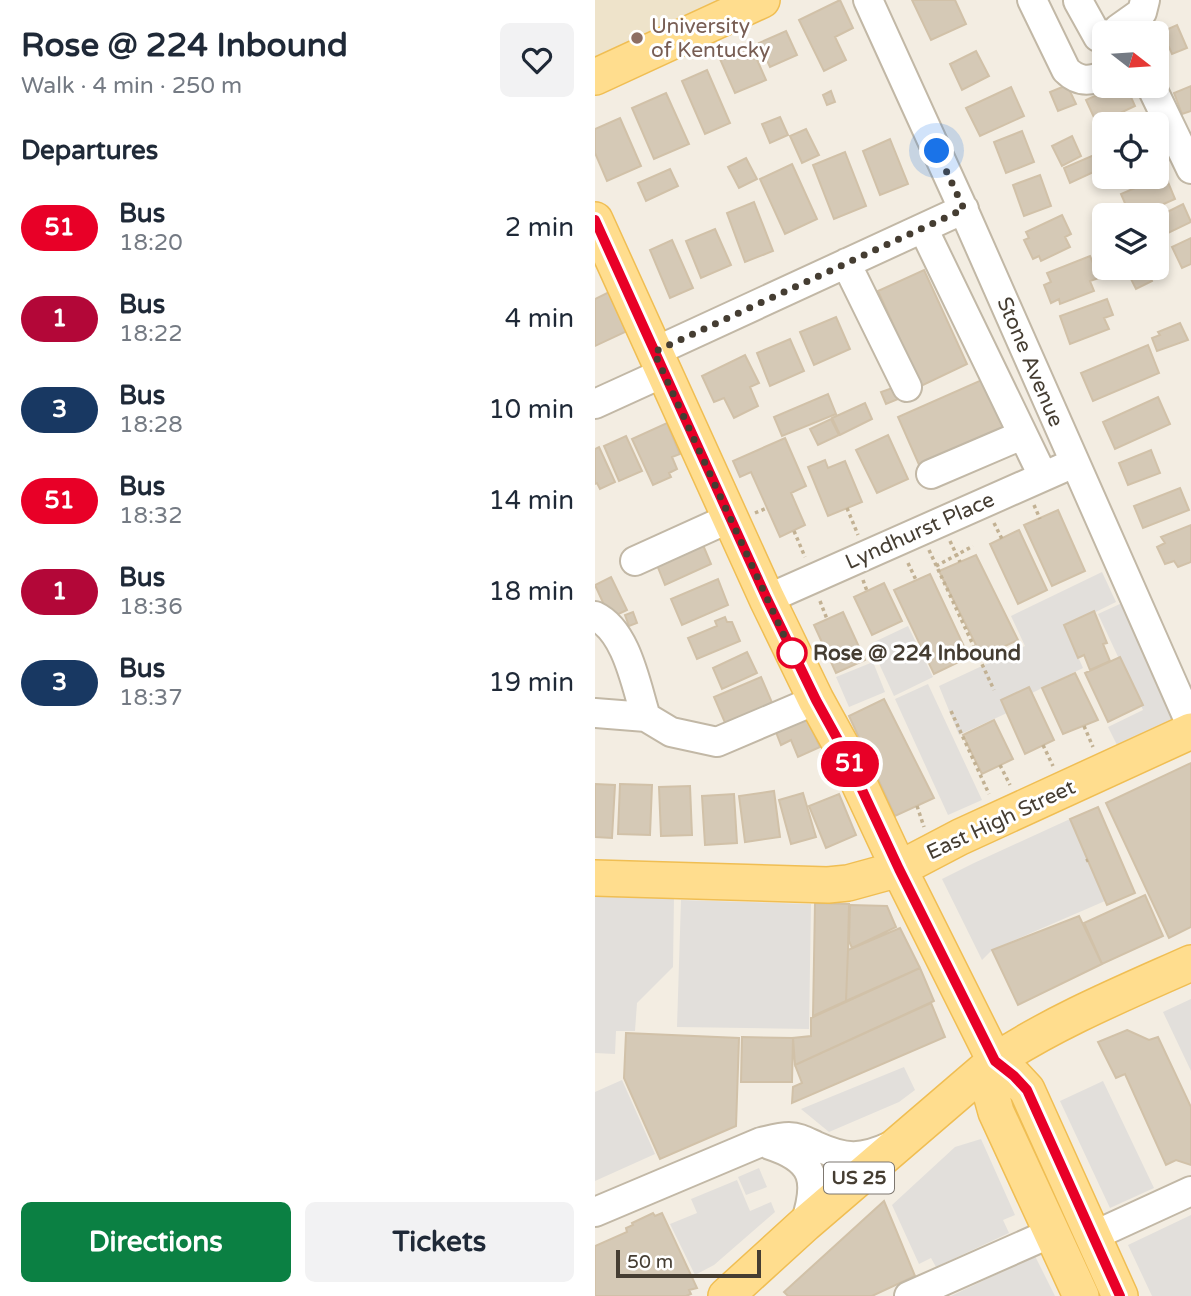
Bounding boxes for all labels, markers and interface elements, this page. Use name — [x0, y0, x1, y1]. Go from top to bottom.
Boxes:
place label: University of Kentucky — [651, 14, 770, 63]
north arrow — [1092, 21, 1169, 98]
map controls — [1092, 21, 1169, 280]
button: heart — [500, 23, 574, 97]
text: Rose @ 224 Inbound — [21, 26, 348, 65]
marker: University of Kentucky — [629, 30, 645, 46]
text: Walk · 4 min · 250 m — [21, 72, 242, 100]
button: locate — [1092, 112, 1169, 189]
your location — [919, 133, 954, 168]
text: Departures — [21, 135, 158, 166]
text: Bus — [119, 198, 165, 229]
button: layers — [1092, 203, 1169, 280]
text: 2 min — [505, 212, 574, 243]
text: 51 — [44, 213, 75, 242]
text: 18:20 — [119, 229, 183, 257]
text: Bus — [119, 289, 165, 320]
street label: Stone Avenue — [991, 293, 1069, 431]
text: 4 min — [505, 303, 574, 334]
text: 1 — [52, 304, 67, 333]
text: 18:22 — [119, 320, 183, 348]
text: Bus — [119, 380, 165, 411]
text: 10 min — [488, 394, 574, 425]
text: 3 — [52, 395, 67, 424]
text: 18:28 — [119, 411, 183, 439]
text: Bus — [119, 471, 165, 502]
text: 14 min — [488, 485, 574, 516]
text: 51 — [44, 486, 75, 515]
street label: Lyndhurst Place — [842, 487, 998, 575]
text: 18:32 — [119, 502, 183, 530]
text: Bus — [119, 562, 165, 593]
text: 18 min — [488, 576, 574, 607]
text: 1 — [52, 577, 67, 606]
text: 18:36 — [119, 593, 183, 621]
marker: Rose @ 224 Inbound — [777, 638, 807, 668]
place label: Rose @ 224 Inbound — [813, 641, 1021, 666]
text: Bus — [119, 653, 165, 684]
text: 19 min — [488, 667, 574, 698]
text: 3 — [52, 668, 67, 697]
text: 18:37 — [119, 684, 183, 712]
line badge: 51 — [819, 741, 881, 787]
text: 51 — [835, 749, 865, 778]
street label: East High Street — [923, 775, 1079, 865]
road number: US 25 — [824, 1162, 894, 1194]
button: Directions — [21, 1202, 291, 1282]
button: Tickets — [305, 1202, 574, 1282]
scale bar — [616, 1247, 761, 1279]
text: 50 m — [627, 1251, 673, 1273]

